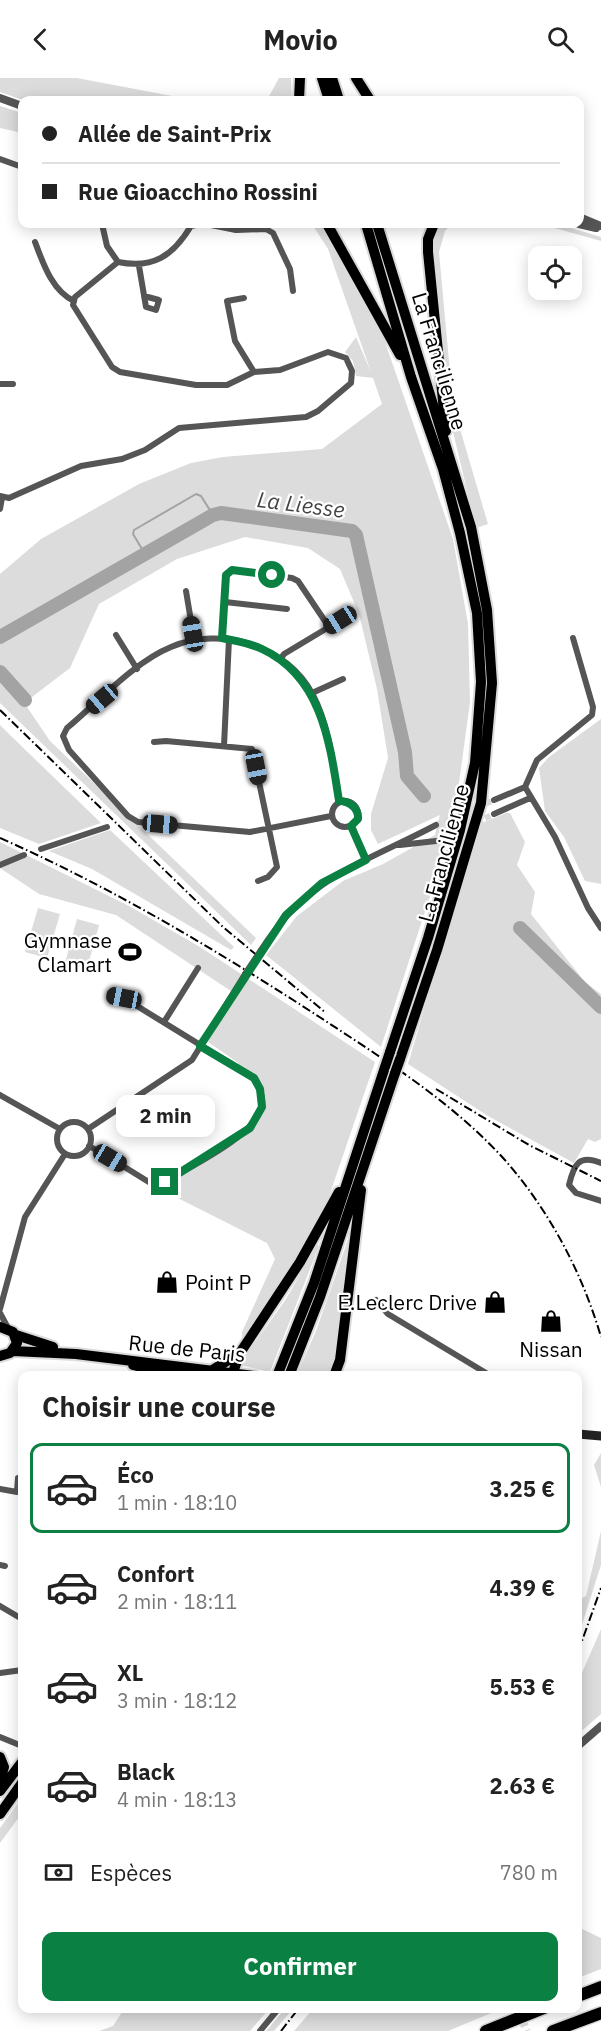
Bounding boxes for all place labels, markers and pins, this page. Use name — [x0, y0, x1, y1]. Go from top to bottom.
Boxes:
place label: Gymnase Clamart — [24, 926, 112, 978]
sports icon: Gymnase Clamart — [117, 939, 143, 965]
place label: Point P — [185, 1268, 251, 1296]
shop icon: Point P — [154, 1269, 180, 1295]
place label: E.Leclerc Drive — [338, 1288, 477, 1316]
shop icon: E.Leclerc Drive — [482, 1289, 508, 1315]
shop icon: Nissan — [538, 1308, 564, 1334]
place label: Nissan — [519, 1335, 583, 1363]

